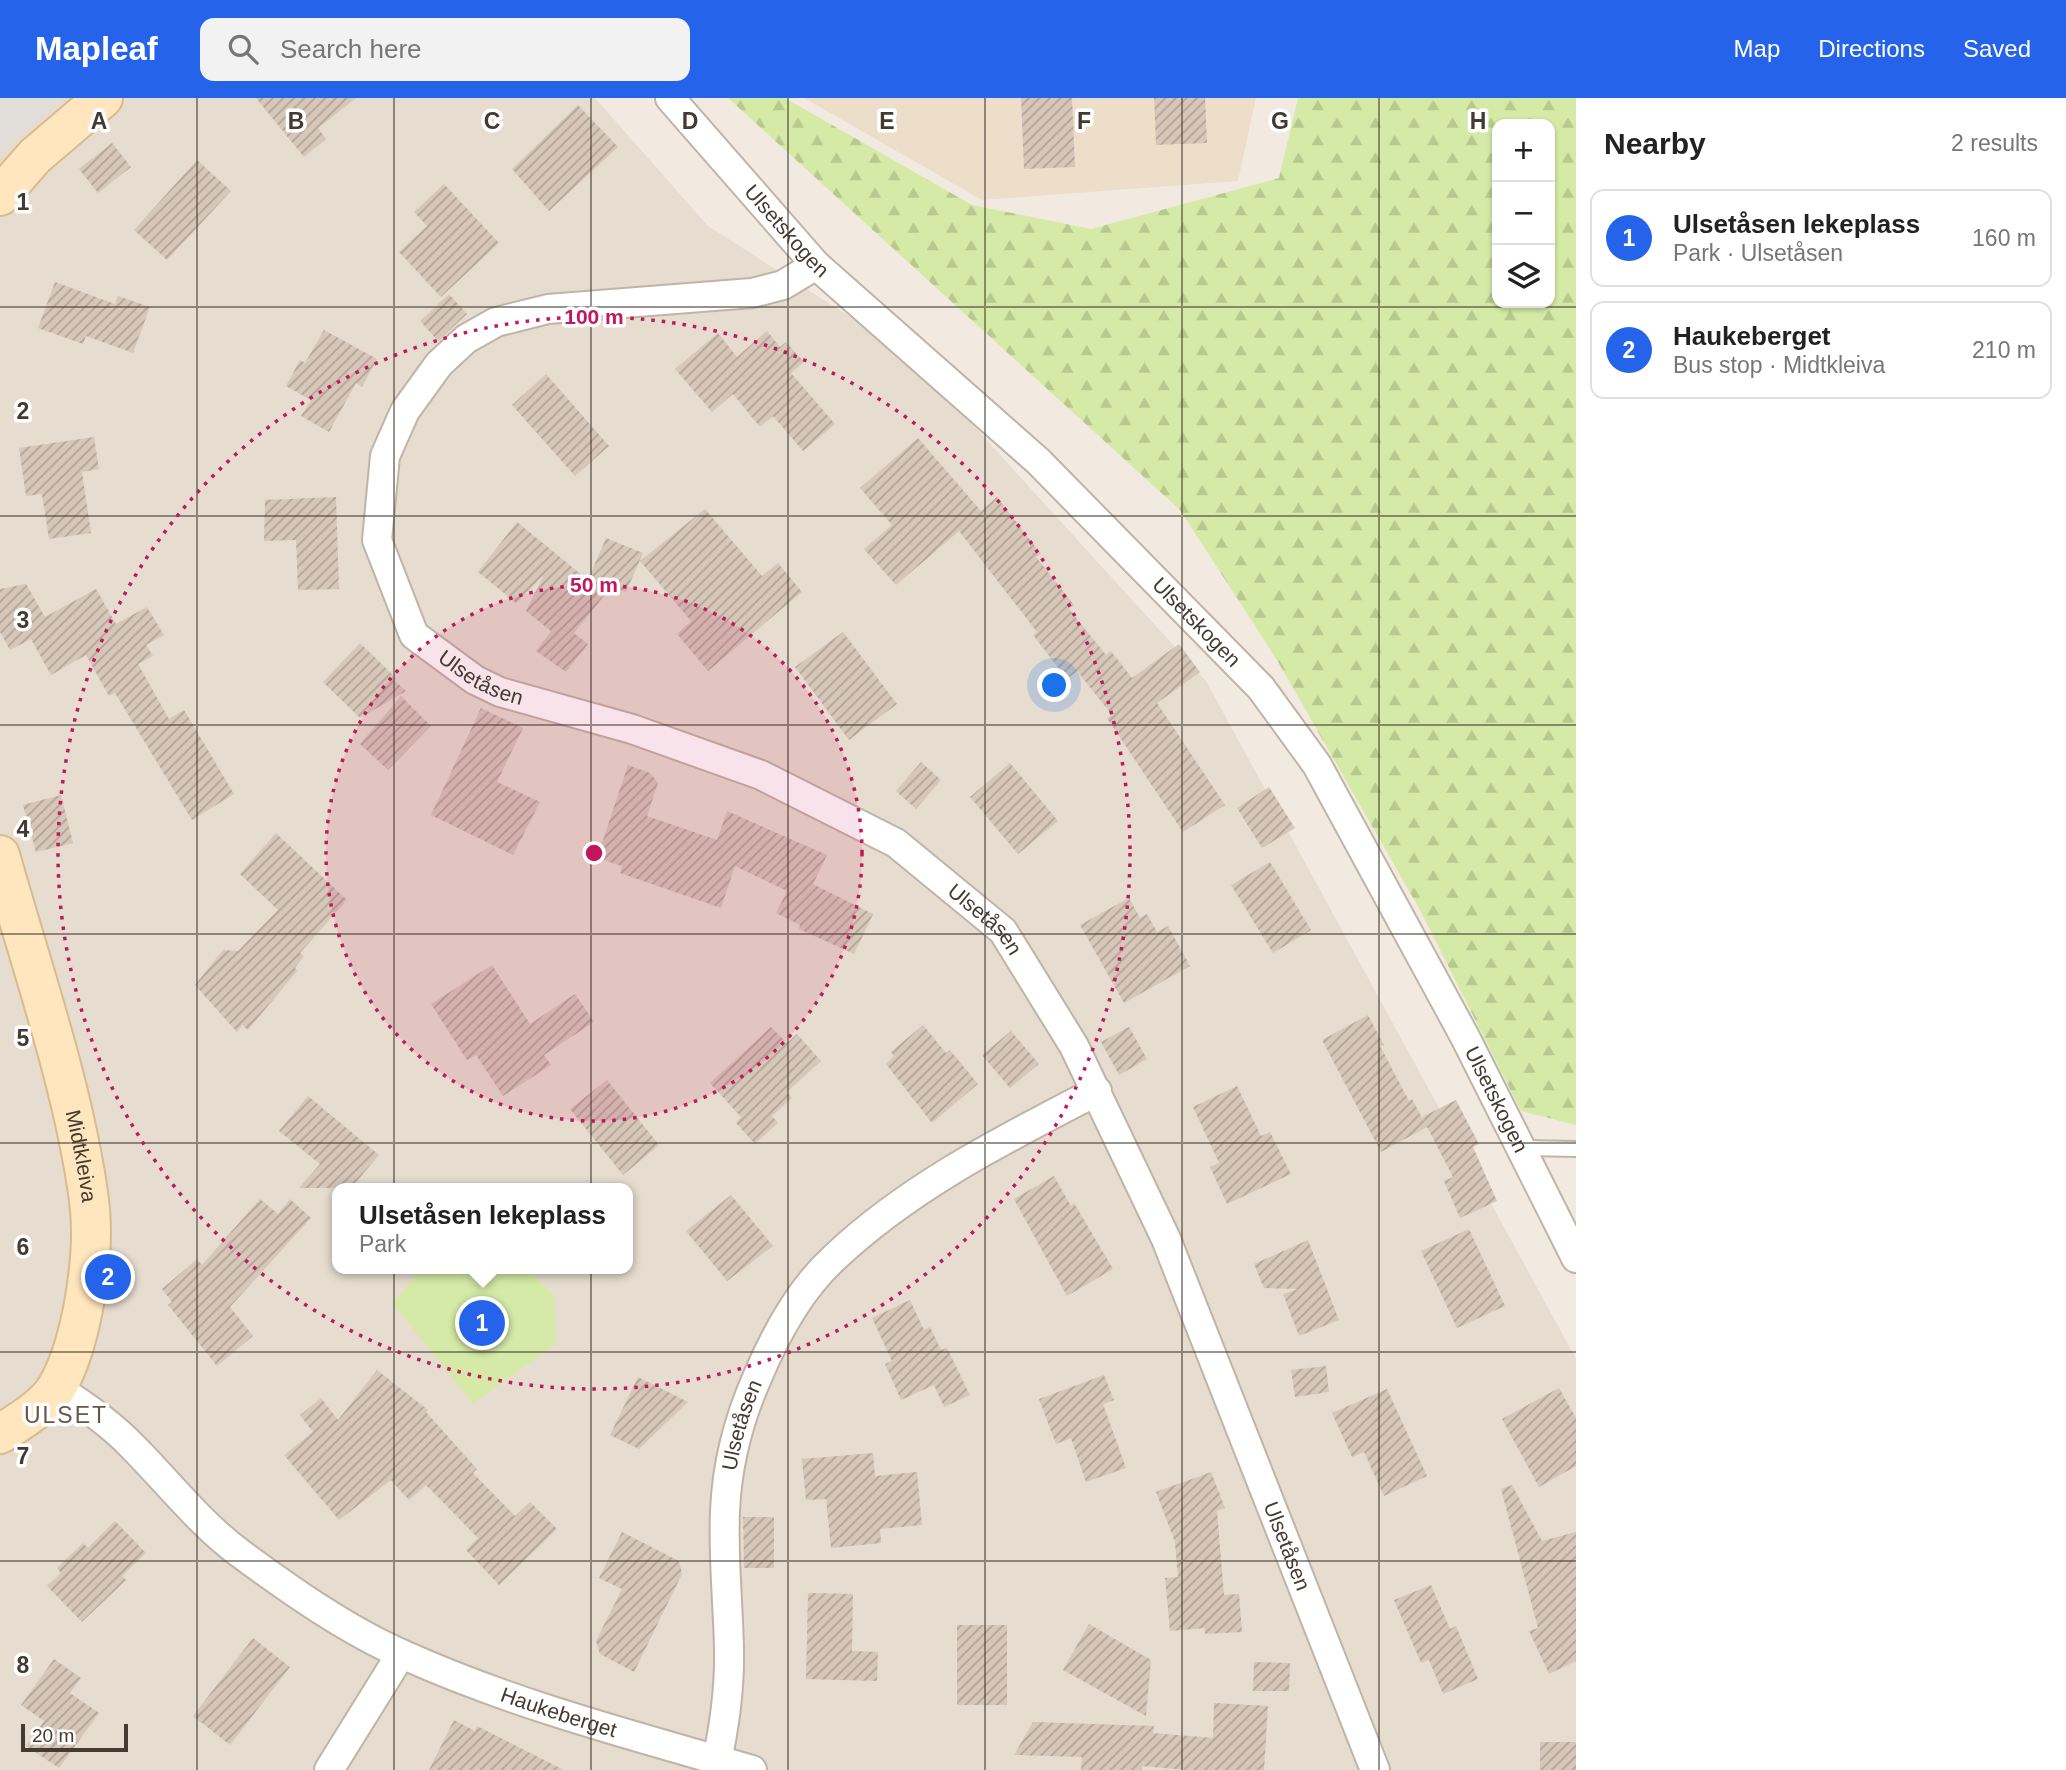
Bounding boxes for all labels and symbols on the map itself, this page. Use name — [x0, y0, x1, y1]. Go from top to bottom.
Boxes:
text: A — [91, 108, 107, 134]
text: B — [288, 108, 304, 134]
text: C — [484, 108, 500, 134]
text: D — [682, 108, 698, 134]
text: E — [879, 108, 895, 134]
text: F — [1077, 108, 1091, 134]
text: G — [1271, 108, 1289, 134]
text: H — [1470, 108, 1486, 134]
street label: Ulsetskogen — [740, 180, 834, 282]
text: 1 — [17, 189, 30, 215]
text: 100 m — [564, 305, 624, 328]
text: 2 — [17, 398, 29, 424]
text: 50 m — [570, 573, 618, 596]
street label: Ulsetskogen — [1148, 573, 1245, 671]
text: 3 — [17, 607, 29, 633]
street label: Ulsetåsen — [434, 645, 526, 709]
your location — [1037, 668, 1071, 702]
text: 4 — [17, 816, 30, 842]
centre of rings — [582, 841, 606, 865]
street label: Ulsetåsen — [944, 879, 1027, 959]
text: 5 — [17, 1025, 30, 1051]
street label: Ulsetskogen — [1461, 1042, 1533, 1156]
street label: Midtkleiva — [62, 1108, 101, 1204]
text: 6 — [17, 1234, 29, 1260]
pin: 2 — [85, 1251, 131, 1303]
pin: 1 — [459, 1297, 505, 1349]
street label: Ulsetåsen — [717, 1376, 766, 1472]
district label: ULSET — [24, 1402, 108, 1428]
text: 7 — [17, 1443, 29, 1469]
street label: Ulsetåsen — [1260, 1498, 1315, 1594]
text: 8 — [17, 1652, 30, 1678]
street label: Haukeberget — [498, 1683, 620, 1741]
scale bar — [21, 1721, 128, 1753]

